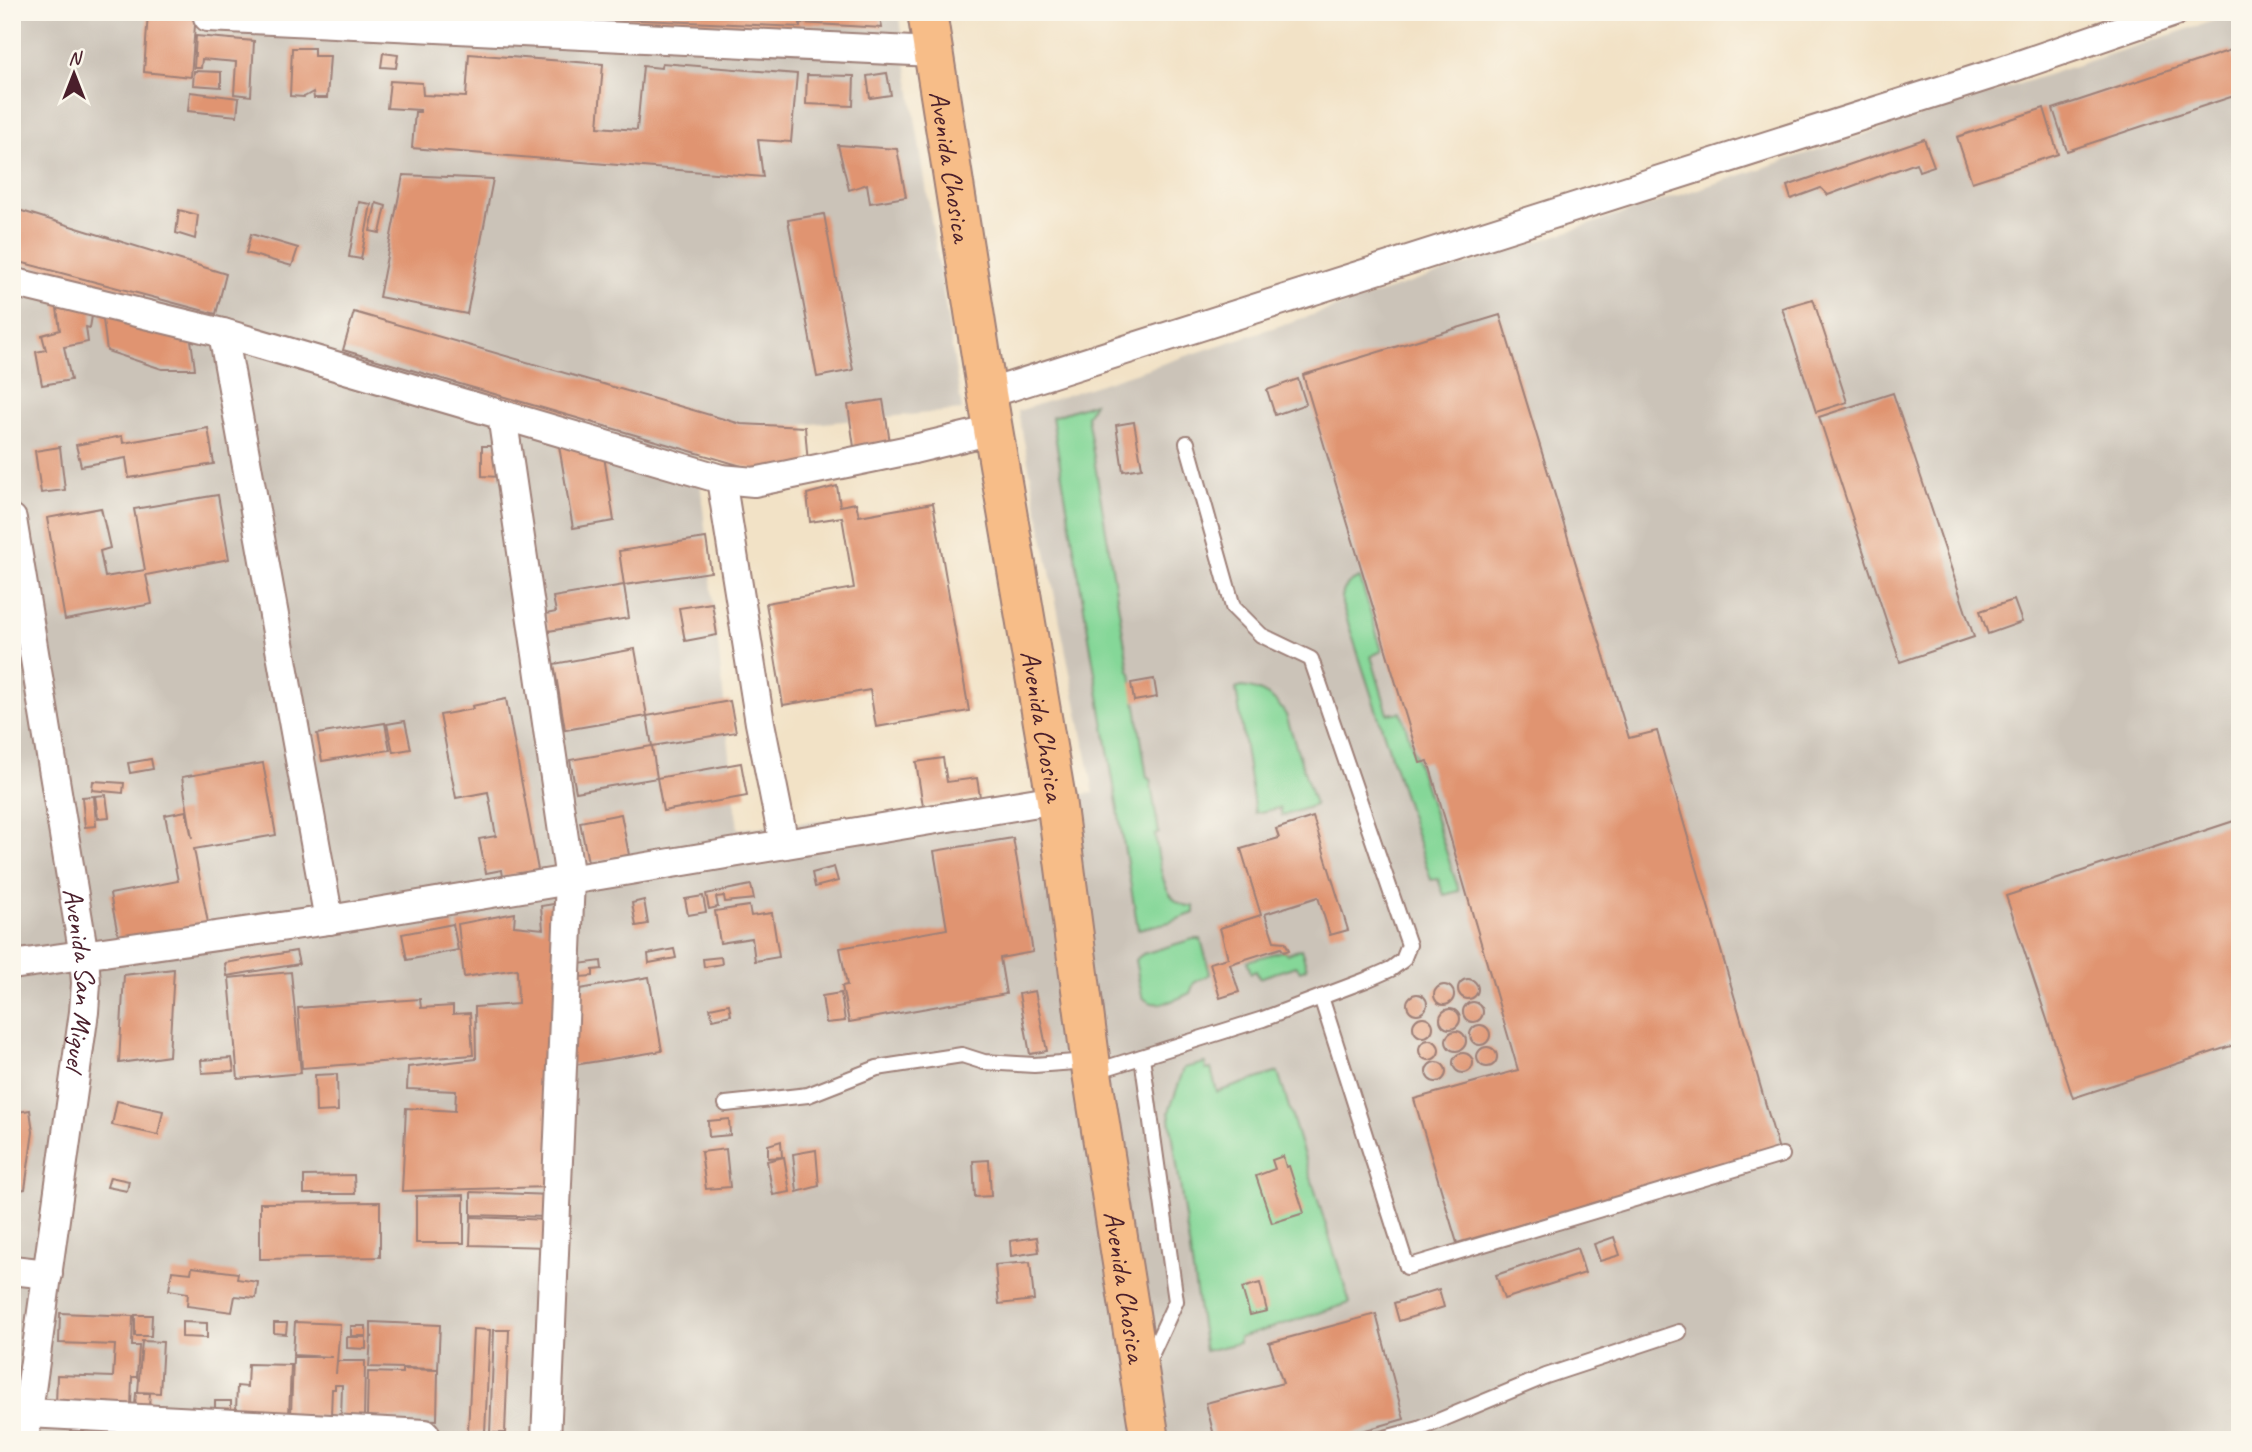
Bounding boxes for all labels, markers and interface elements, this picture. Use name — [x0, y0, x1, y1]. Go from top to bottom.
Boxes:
north arrow — [38, 38, 108, 108]
text: N — [68, 46, 83, 70]
street label: Avenida Chosica — [922, 88, 980, 247]
street label: Avenida Chosica — [1013, 648, 1073, 806]
street label: Avenida San Miguel — [55, 885, 103, 1078]
street label: Avenida Chosica — [1096, 1209, 1155, 1367]

